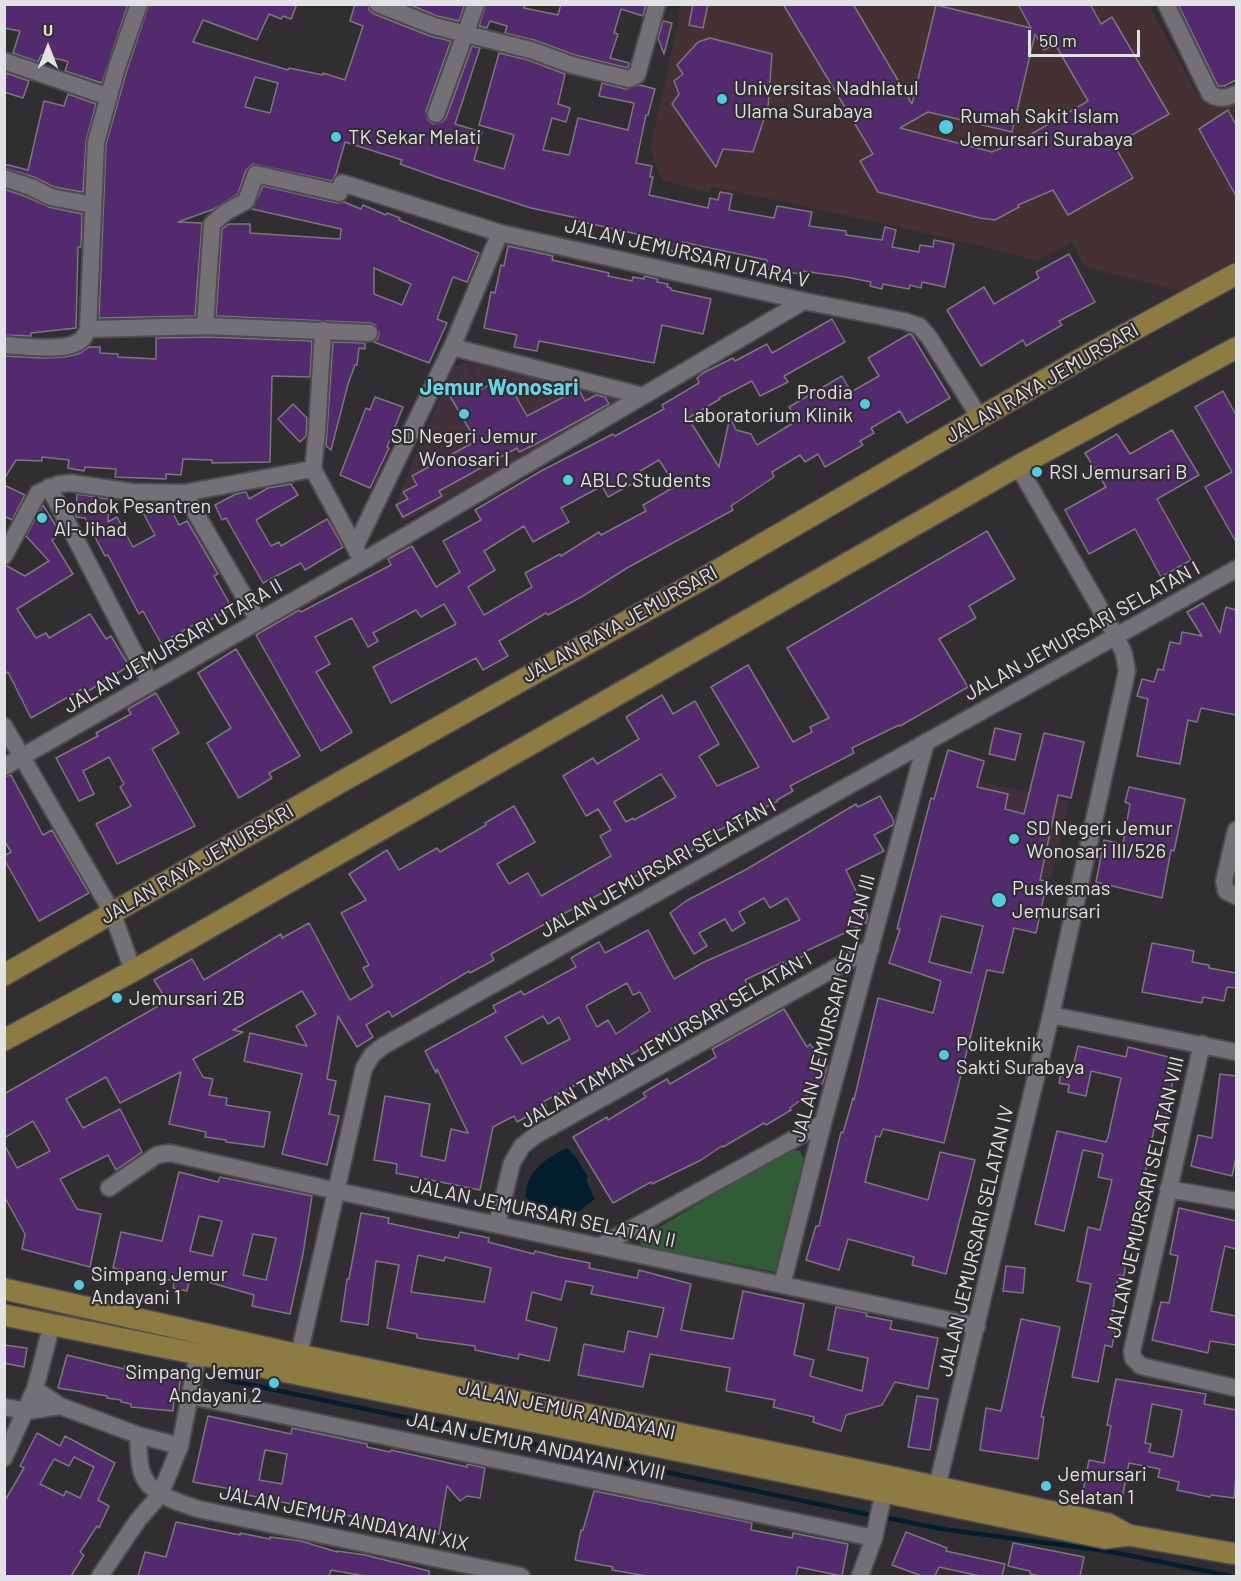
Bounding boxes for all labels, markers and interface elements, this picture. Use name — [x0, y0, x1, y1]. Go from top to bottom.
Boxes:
north arrow — [18, 18, 78, 78]
scale bar — [1031, 18, 1144, 56]
text: U — [43, 20, 53, 39]
text: 50 m — [1039, 29, 1077, 51]
place label: Universitas Nadhlatul Ulama Surabaya — [734, 76, 918, 123]
marker: Universitas Nadhlatul Ulama Surabaya — [715, 92, 729, 106]
place label: Rumah Sakit Islam Jemursari Surabaya — [960, 104, 1133, 151]
marker: Rumah Sakit Islam Jemursari Surabaya — [937, 118, 955, 136]
place label: TK Sekar Melati — [348, 125, 481, 149]
marker: TK Sekar Melati — [329, 130, 343, 144]
street label: JALAN JEMURSARI UTARA V — [562, 213, 812, 293]
street label: JALAN RAYA JEMURSARI — [941, 318, 1143, 448]
district label: Jemur Wonosari — [419, 375, 579, 401]
place label: Prodia Laboratorium Klinik — [683, 380, 853, 427]
marker: Prodia Laboratorium Klinik — [858, 397, 872, 411]
marker: SD Negeri Jemur Wonosari I — [457, 407, 471, 421]
place label: SD Negeri Jemur Wonosari I — [391, 424, 537, 471]
place label: RSI Jemursari B — [1049, 460, 1188, 484]
marker: RSI Jemursari B — [1030, 465, 1044, 479]
place label: ABLC Students — [580, 468, 711, 492]
marker: ABLC Students — [561, 473, 575, 487]
place label: Pondok Pesantren Al-Jihad — [54, 494, 211, 541]
marker: Pondok Pesantren Al-Jihad — [35, 511, 49, 525]
street label: JALAN JEMURSARI SELATAN I — [960, 556, 1204, 706]
street label: JALAN RAYA JEMURSARI — [518, 560, 722, 688]
street label: JALAN JEMURSARI UTARA II — [59, 573, 287, 719]
street label: JALAN JEMURSARI SELATAN I — [536, 793, 780, 943]
street label: JALAN RAYA JEMURSARI — [96, 799, 298, 929]
place label: SD Negeri Jemur Wonosari III/526 — [1026, 816, 1173, 863]
marker: SD Negeri Jemur Wonosari III/526 — [1007, 832, 1021, 846]
street label: JALAN JEMURSARI SELATAN III — [786, 872, 880, 1144]
place label: Puskesmas Jemursari — [1012, 876, 1110, 923]
marker: Puskesmas Jemursari — [990, 891, 1008, 909]
street label: JALAN TAMAN JEMURSARI SELATAN I — [516, 947, 816, 1133]
place label: Jemursari 2B — [129, 986, 245, 1010]
marker: Jemursari 2B — [110, 991, 124, 1005]
place label: Politeknik Sakti Surabaya — [956, 1032, 1084, 1079]
marker: Politeknik Sakti Surabaya — [937, 1048, 951, 1062]
street label: JALAN JEMURSARI SELATAN VIII — [1101, 1054, 1189, 1340]
street label: JALAN JEMURSARI SELATAN IV — [933, 1103, 1019, 1379]
street label: JALAN JEMURSARI SELATAN II — [408, 1173, 678, 1253]
place label: Simpang Jemur Andayani 1 — [91, 1262, 228, 1309]
marker: Simpang Jemur Andayani 1 — [72, 1278, 86, 1292]
place label: Simpang Jemur Andayani 2 — [125, 1360, 262, 1407]
street label: JALAN JEMUR ANDAYANI — [456, 1375, 678, 1445]
marker: Simpang Jemur Andayani 2 — [267, 1376, 281, 1390]
street label: JALAN JEMUR ANDAYANI XVIII — [404, 1407, 668, 1485]
place label: Jemursari Selatan 1 — [1058, 1462, 1147, 1509]
marker: Jemursari Selatan 1 — [1039, 1479, 1053, 1493]
street label: JALAN JEMUR ANDAYANI XIX — [217, 1480, 471, 1556]

